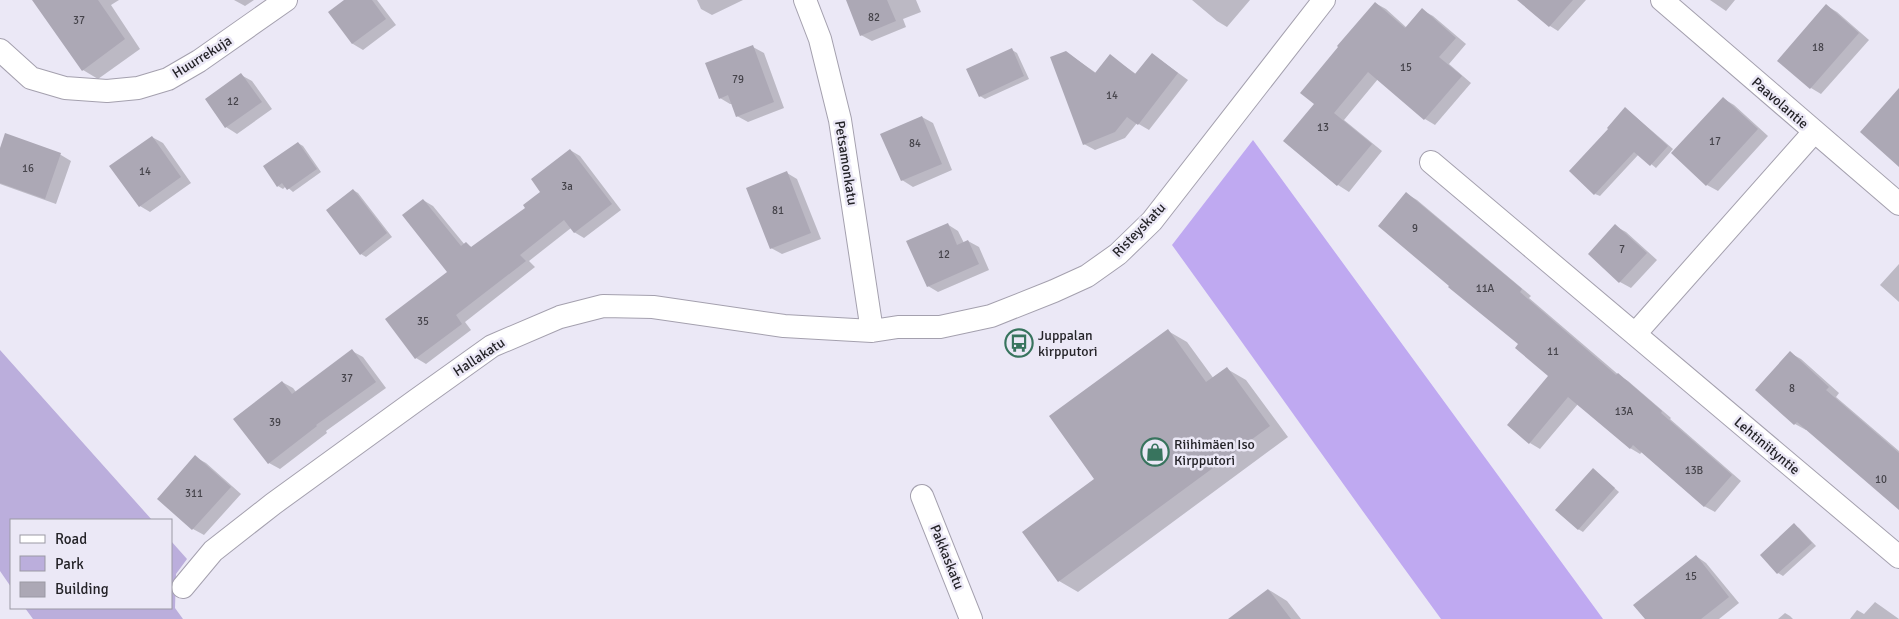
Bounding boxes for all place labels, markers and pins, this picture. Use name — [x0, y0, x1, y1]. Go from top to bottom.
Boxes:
place label: Juppalan kirpputori — [1038, 327, 1098, 360]
bus stop icon: Juppalan kirpputori — [1004, 328, 1034, 358]
place label: Riihimäen Iso Kirpputori — [1174, 436, 1255, 469]
shop icon: Riihimäen Iso Kirpputori — [1140, 437, 1170, 467]

